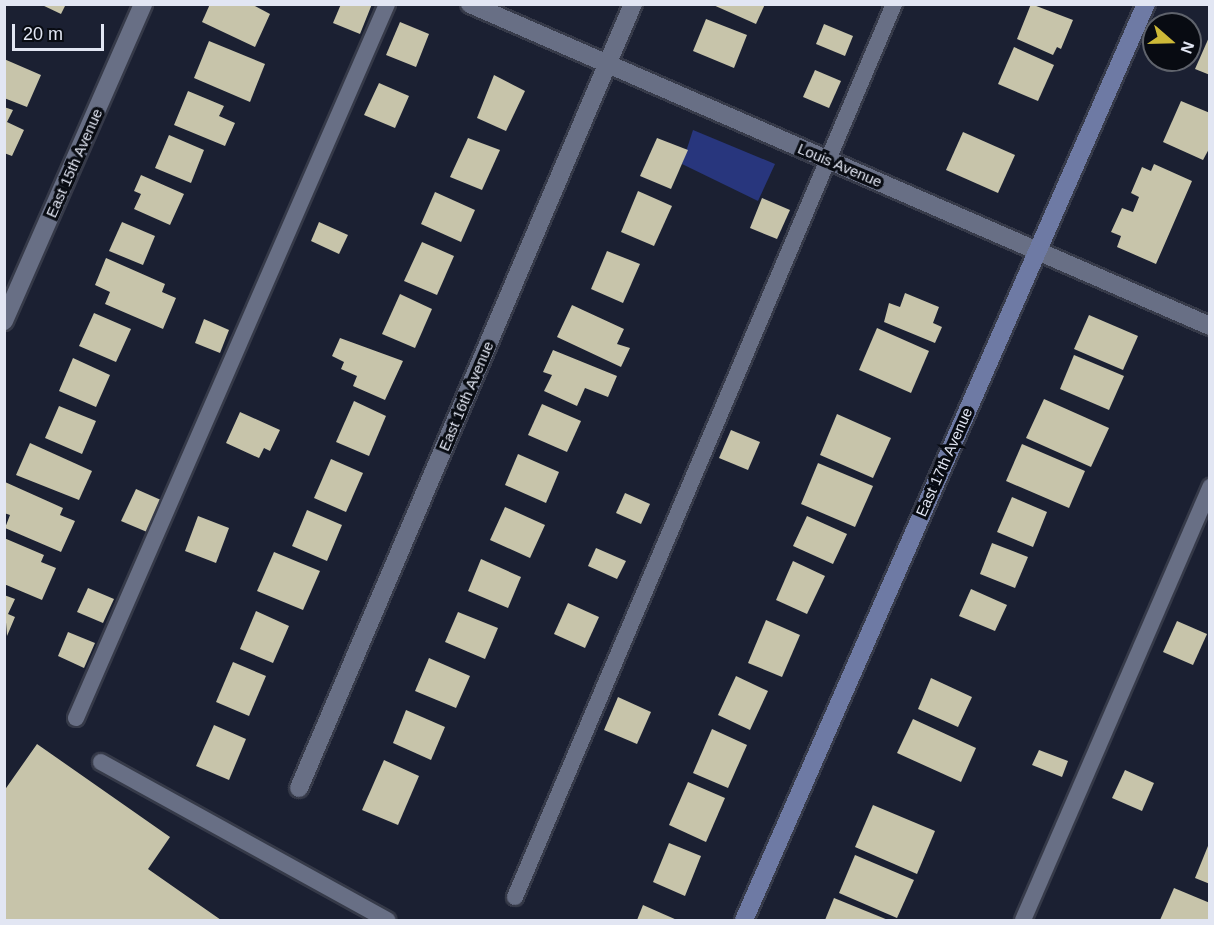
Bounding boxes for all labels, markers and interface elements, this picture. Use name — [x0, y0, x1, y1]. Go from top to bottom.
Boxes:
scale bar — [15, 12, 106, 50]
north arrow — [1142, 12, 1202, 72]
text: 20 m — [23, 24, 63, 44]
text: N — [1178, 39, 1197, 56]
street label: East 15th Avenue — [42, 105, 106, 221]
street label: Louis Avenue — [795, 139, 885, 191]
street label: East 16th Avenue — [435, 338, 497, 454]
street label: East 17th Avenue — [912, 404, 976, 520]

